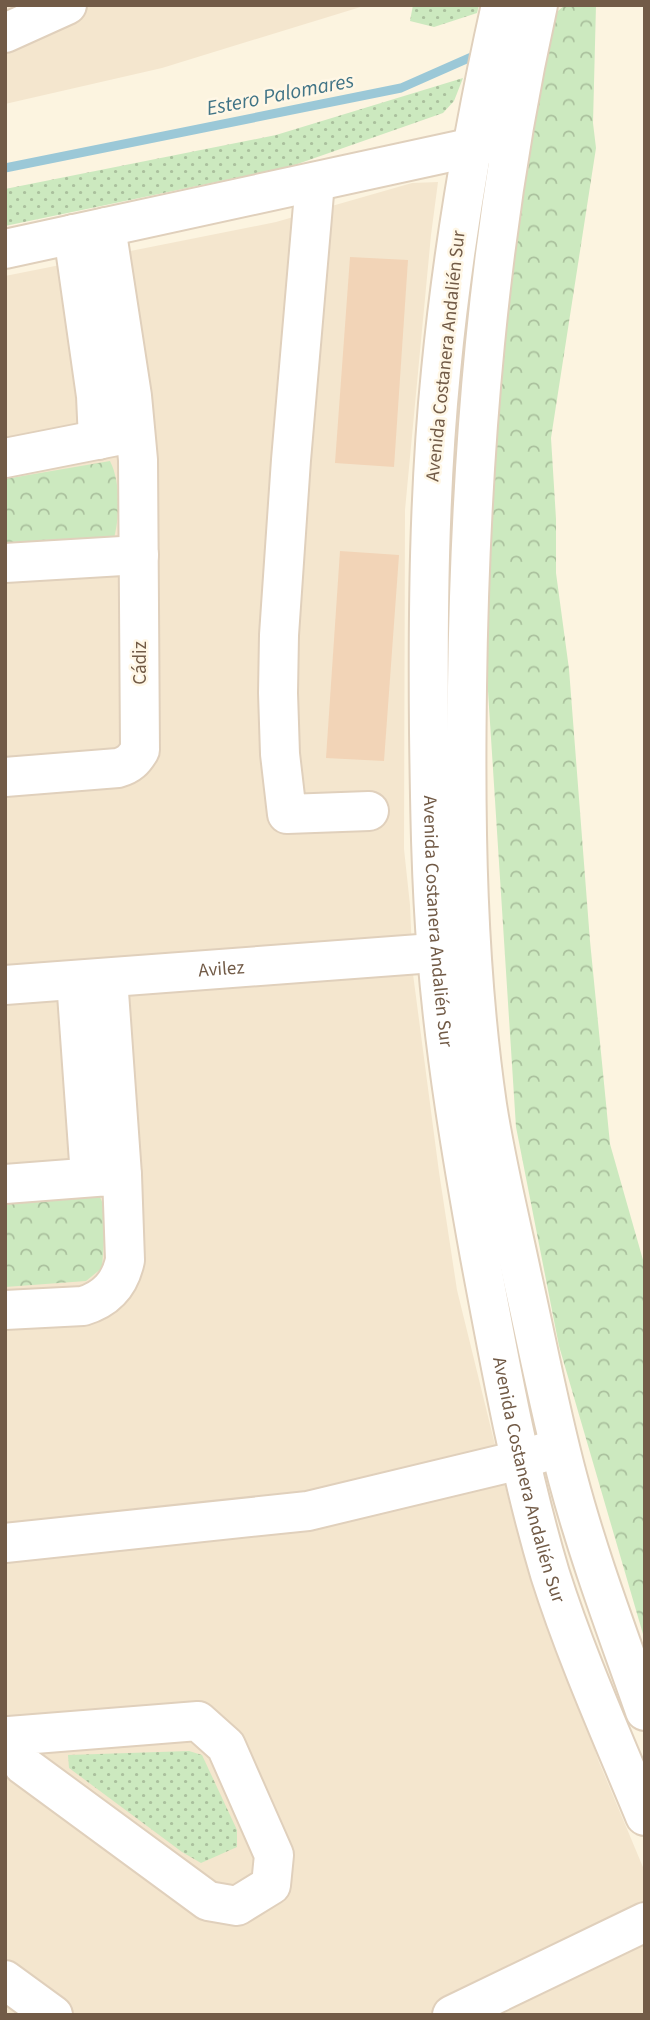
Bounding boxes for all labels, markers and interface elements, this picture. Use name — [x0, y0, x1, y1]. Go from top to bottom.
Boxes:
water label: Estero Palomares — [204, 65, 356, 123]
street label: Avenida Costanera Andalién Sur — [419, 229, 473, 483]
street label: Cádiz — [127, 641, 154, 685]
street label: Avenida Costanera Andalién Sur — [416, 795, 460, 1049]
street label: Avilez — [197, 954, 245, 984]
street label: Avenida Costanera Andalién Sur — [486, 1355, 572, 1607]

